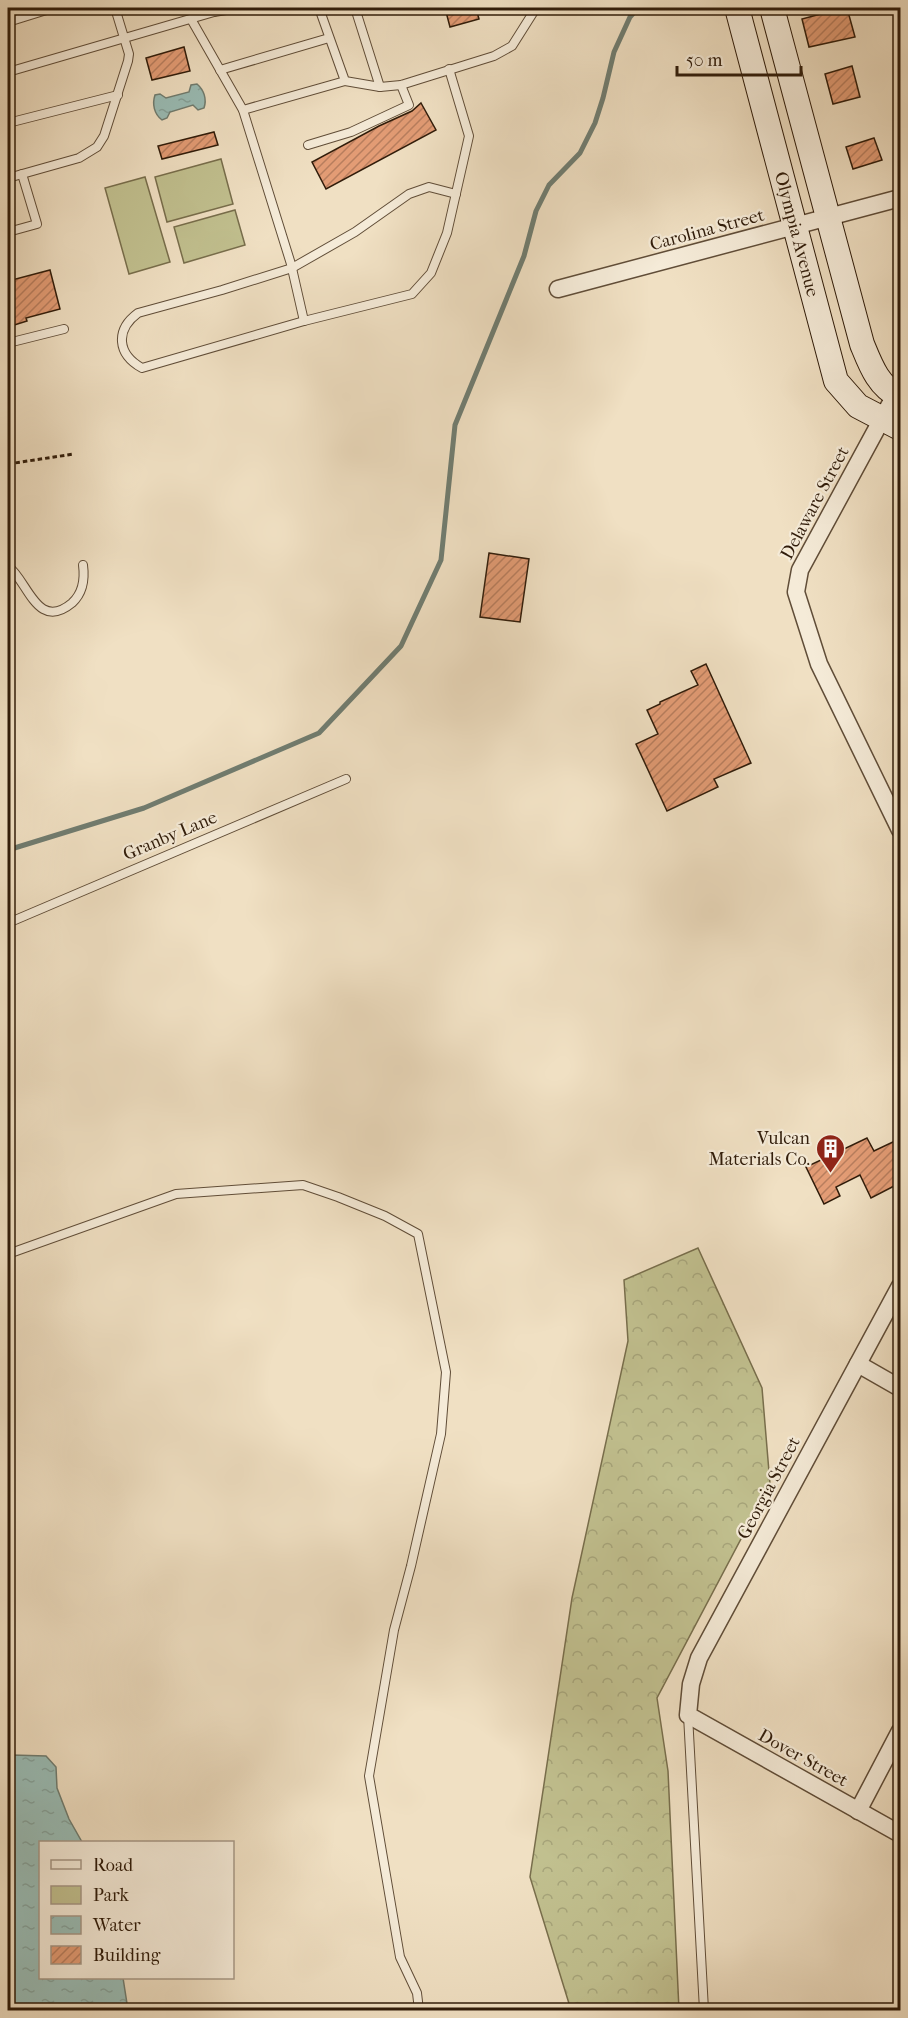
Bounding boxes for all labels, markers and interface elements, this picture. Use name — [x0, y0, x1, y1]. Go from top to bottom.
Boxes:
scale bar — [677, 39, 802, 77]
text: 50 m — [686, 50, 723, 71]
street label: Olympia Avenue — [770, 169, 824, 299]
street label: Carolina Street — [648, 205, 767, 255]
street label: Delaware Street — [776, 442, 854, 563]
street label: Granby Lane — [120, 807, 220, 865]
place label: Vulcan Materials Co. — [708, 1128, 811, 1170]
building icon: Vulcan Materials Co. — [815, 1132, 847, 1174]
street label: Georgia Street — [733, 1433, 805, 1543]
street label: Dover Street — [755, 1725, 852, 1791]
legend — [39, 1841, 234, 1979]
text: Road — [93, 1855, 133, 1876]
text: Park — [93, 1885, 130, 1906]
text: Water — [92, 1915, 141, 1936]
text: Building — [93, 1945, 161, 1966]

